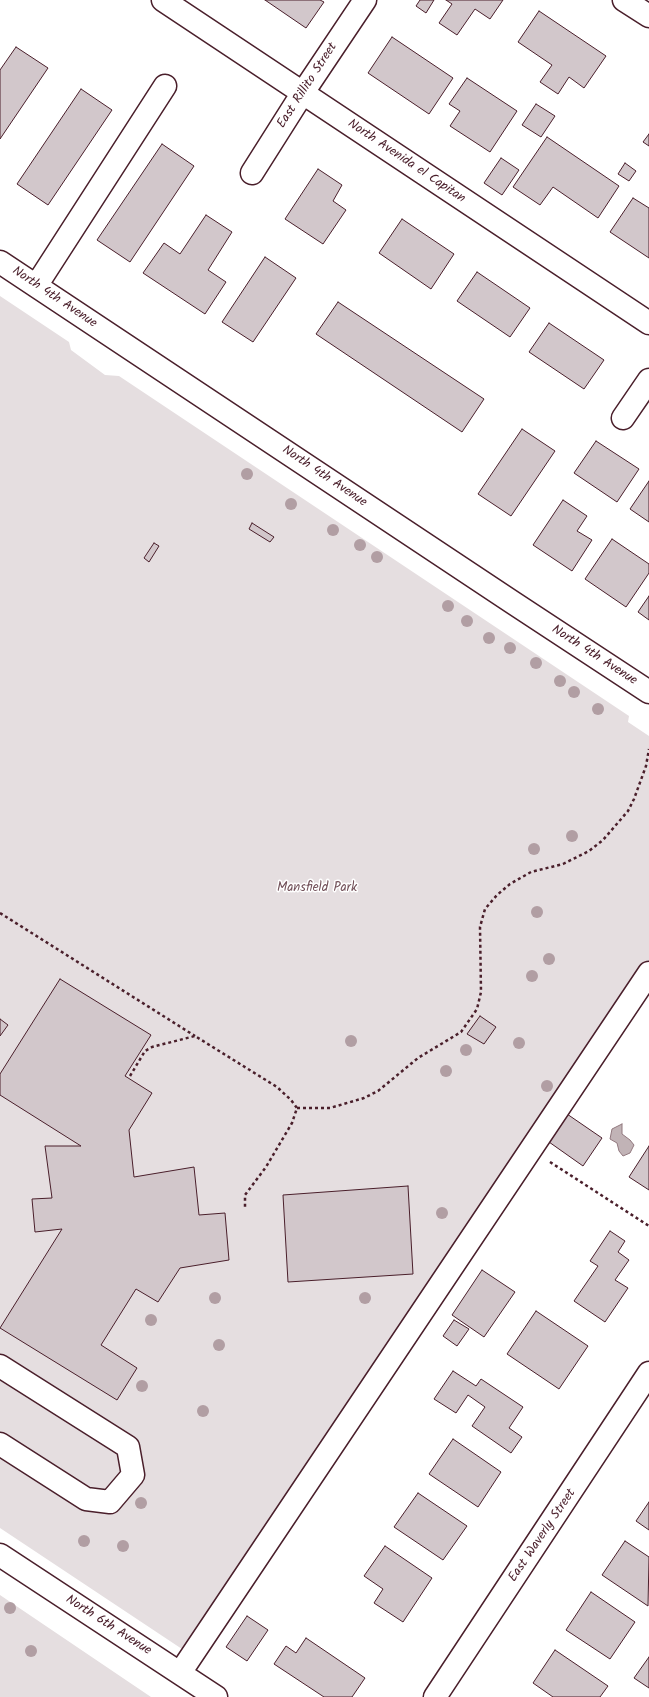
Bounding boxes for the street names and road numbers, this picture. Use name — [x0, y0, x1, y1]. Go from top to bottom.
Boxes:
street label: East Rillito Street — [275, 40, 341, 132]
street label: North Avenida el Capitan — [344, 117, 468, 207]
street label: North 4th Avenue — [9, 264, 99, 332]
street label: North 4th Avenue — [279, 443, 369, 511]
street label: North 4th Avenue — [548, 623, 640, 689]
street label: East Waverly Street — [506, 1487, 580, 1585]
street label: North 6th Avenue — [62, 1593, 154, 1659]

